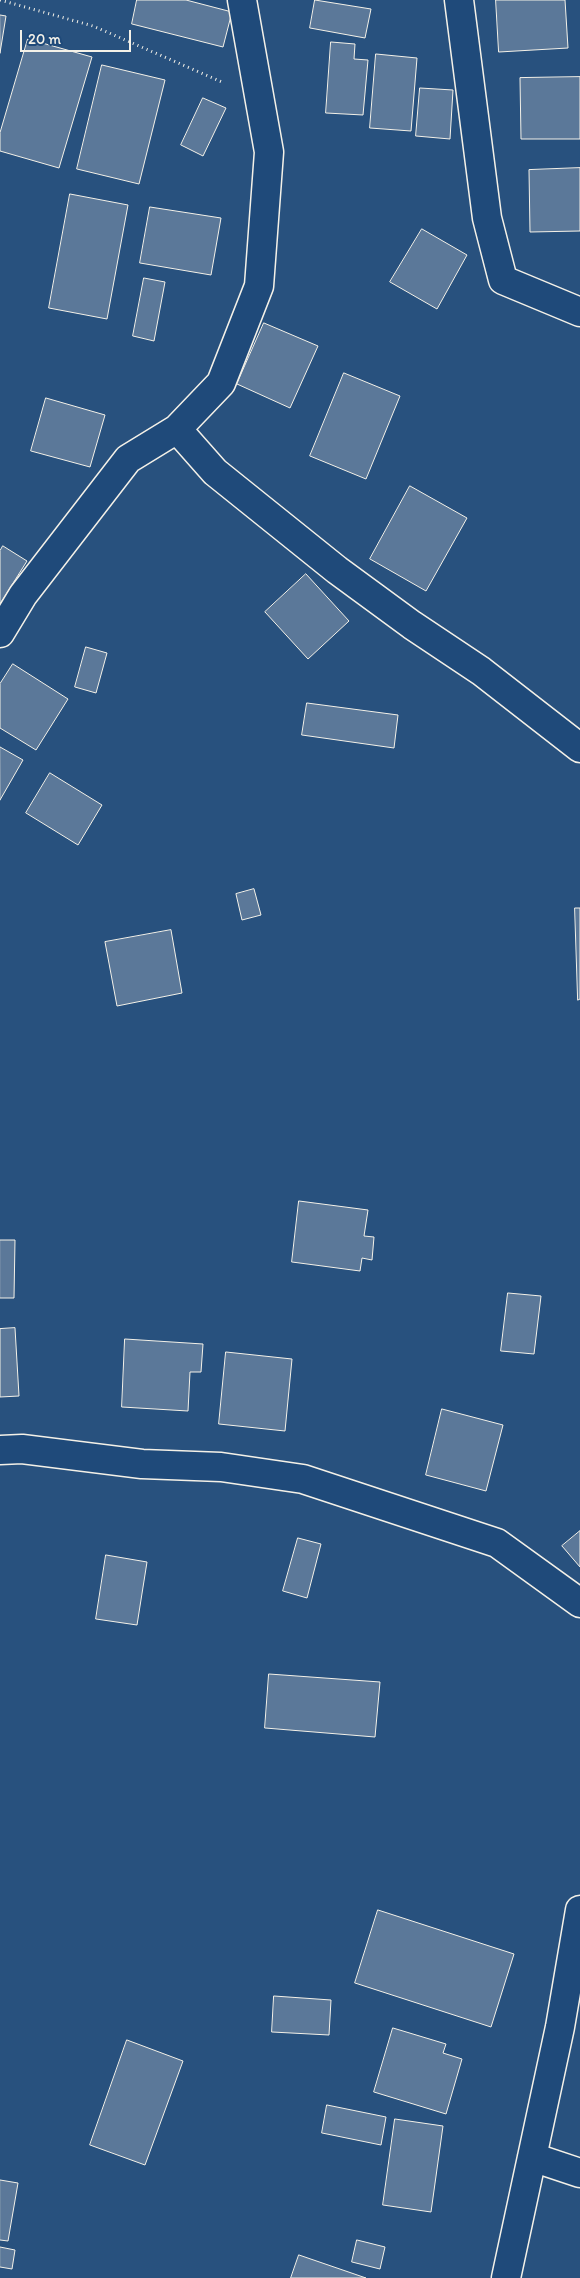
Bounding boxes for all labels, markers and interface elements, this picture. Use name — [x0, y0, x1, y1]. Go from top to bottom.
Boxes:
scale bar — [22, 20, 134, 52]
text: 20 m — [28, 30, 61, 48]

